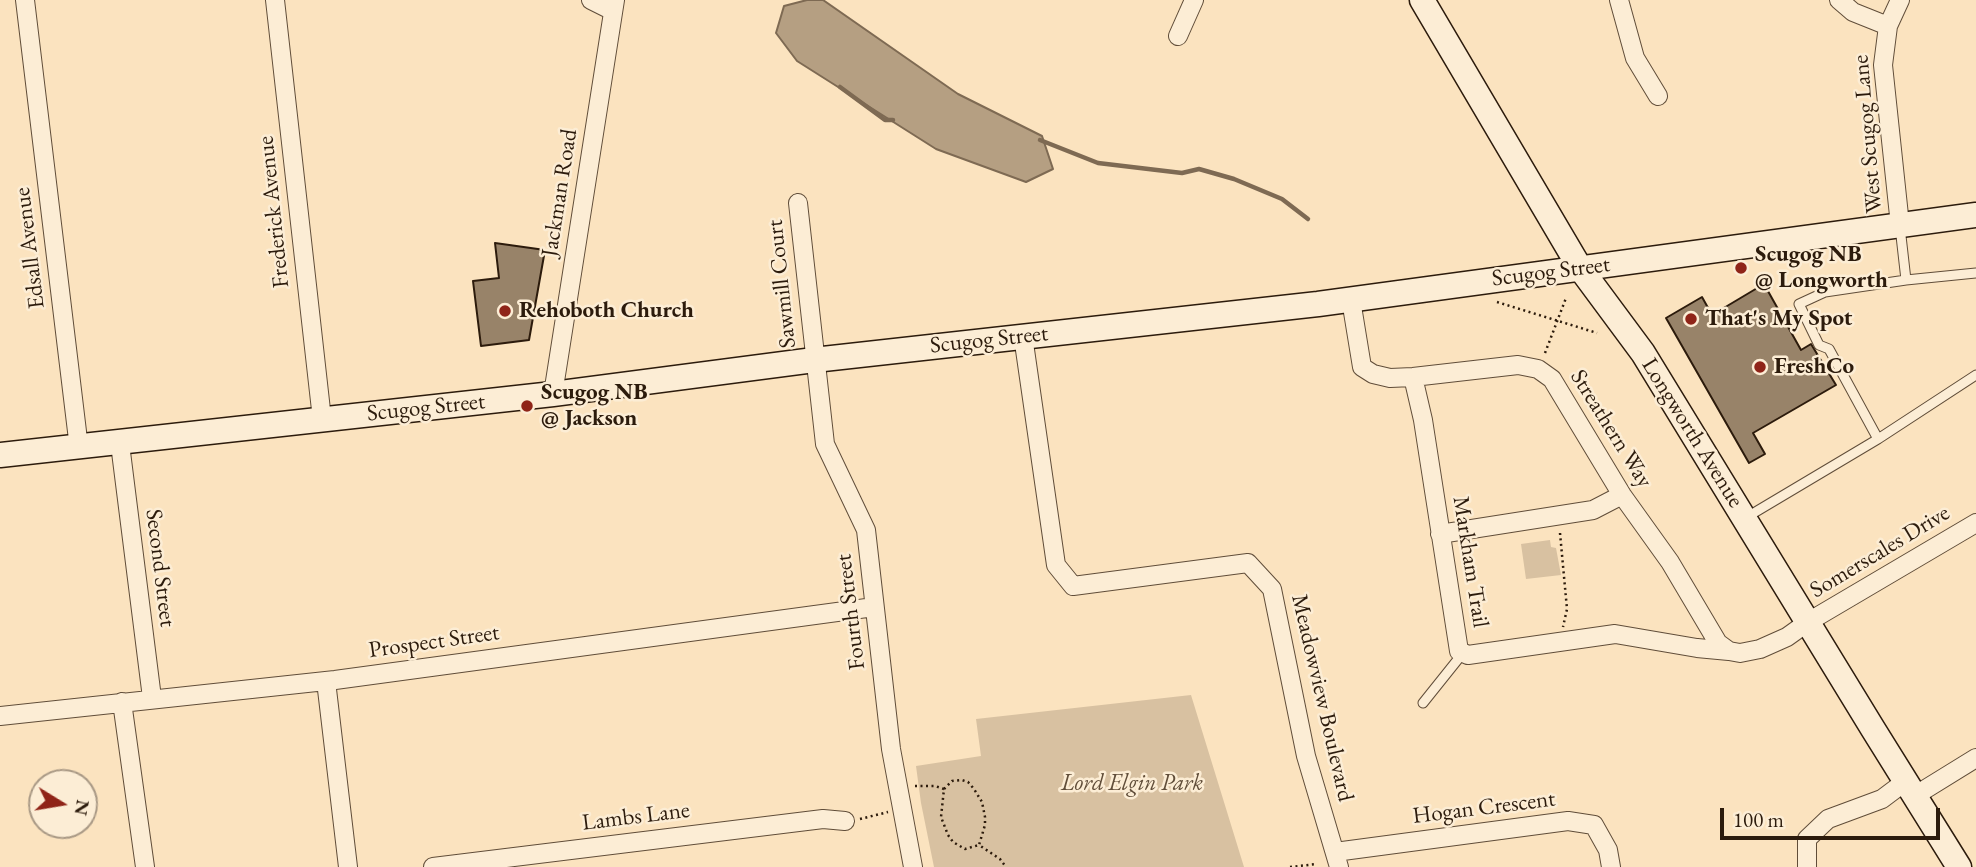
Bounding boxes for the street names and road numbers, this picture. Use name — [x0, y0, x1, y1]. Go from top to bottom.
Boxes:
street label: West Scugog Lane — [1847, 54, 1889, 214]
street label: Jackman Road — [536, 127, 584, 259]
street label: Frederick Avenue — [252, 135, 296, 289]
street label: Edsall Avenue — [9, 186, 51, 310]
street label: Sawmill Court — [762, 218, 802, 350]
street label: Scugog Street — [1490, 251, 1612, 293]
street label: Scugog Street — [929, 320, 1049, 360]
street label: Longworth Avenue — [1635, 353, 1749, 513]
street label: Streathern Way — [1564, 365, 1658, 493]
street label: Scugog Street — [366, 388, 486, 428]
street label: Markham Trail — [1446, 494, 1494, 630]
street label: Somerscales Drive — [1805, 500, 1955, 604]
street label: Second Street — [139, 507, 181, 629]
street label: Fourth Street — [830, 553, 872, 671]
street label: Meadowview Boulevard — [1285, 592, 1359, 804]
street label: Prospect Street — [367, 619, 501, 665]
street label: Hogan Crescent — [1411, 786, 1557, 830]
street label: Lambs Lane — [581, 797, 691, 837]

